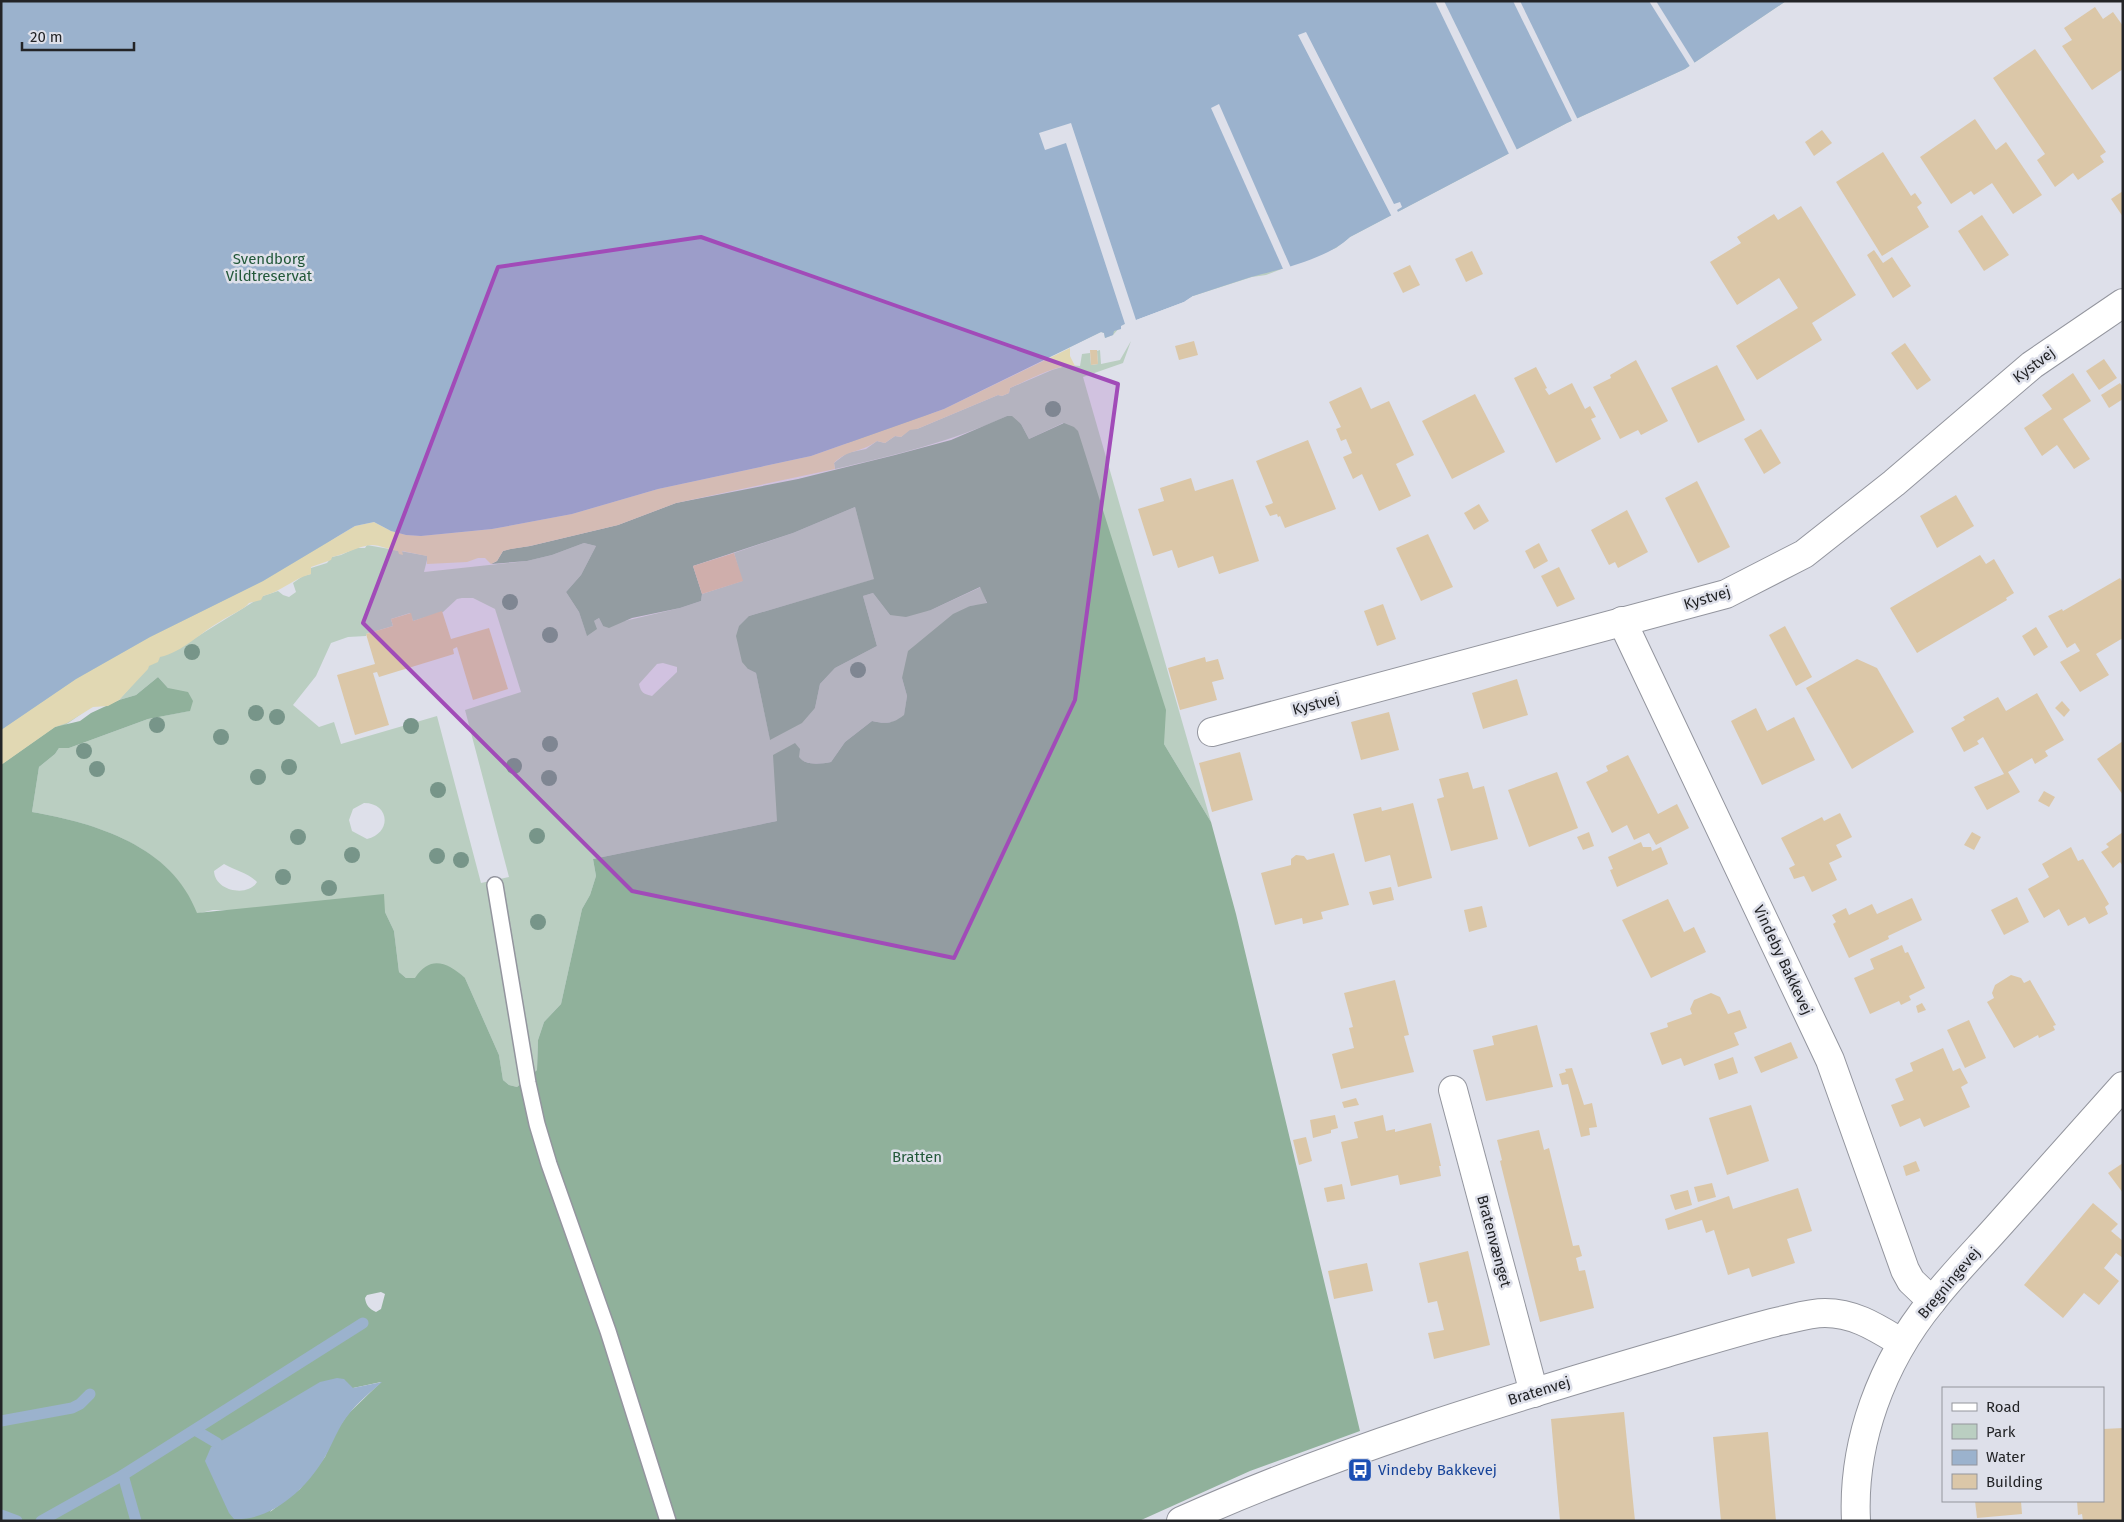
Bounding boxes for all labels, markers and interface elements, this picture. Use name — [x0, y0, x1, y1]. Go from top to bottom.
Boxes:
scale bar — [22, 20, 135, 52]
text: 20 m — [30, 28, 63, 46]
park label: Svendborg Vildtreservat — [226, 250, 313, 285]
street label: Kystvej — [2009, 343, 2059, 387]
street label: Kystvej — [1681, 582, 1733, 614]
street label: Kystvej — [1290, 689, 1342, 719]
street label: Vindeby Bakkevej — [1750, 902, 1816, 1018]
park label: Bratten — [892, 1148, 942, 1166]
street label: Bratenvænget — [1473, 1193, 1515, 1289]
street label: Bregningevej — [1914, 1244, 1984, 1322]
street label: Bratenvej — [1506, 1373, 1572, 1409]
legend — [1942, 1387, 2104, 1502]
text: Road — [1986, 1398, 2021, 1416]
text: Park — [1986, 1423, 2016, 1441]
text: Water — [1986, 1448, 2025, 1466]
bus stop icon: Vindeby Bakkevej — [1347, 1457, 1373, 1483]
place label: Vindeby Bakkevej — [1378, 1461, 1497, 1479]
text: Building — [1986, 1473, 2042, 1491]

